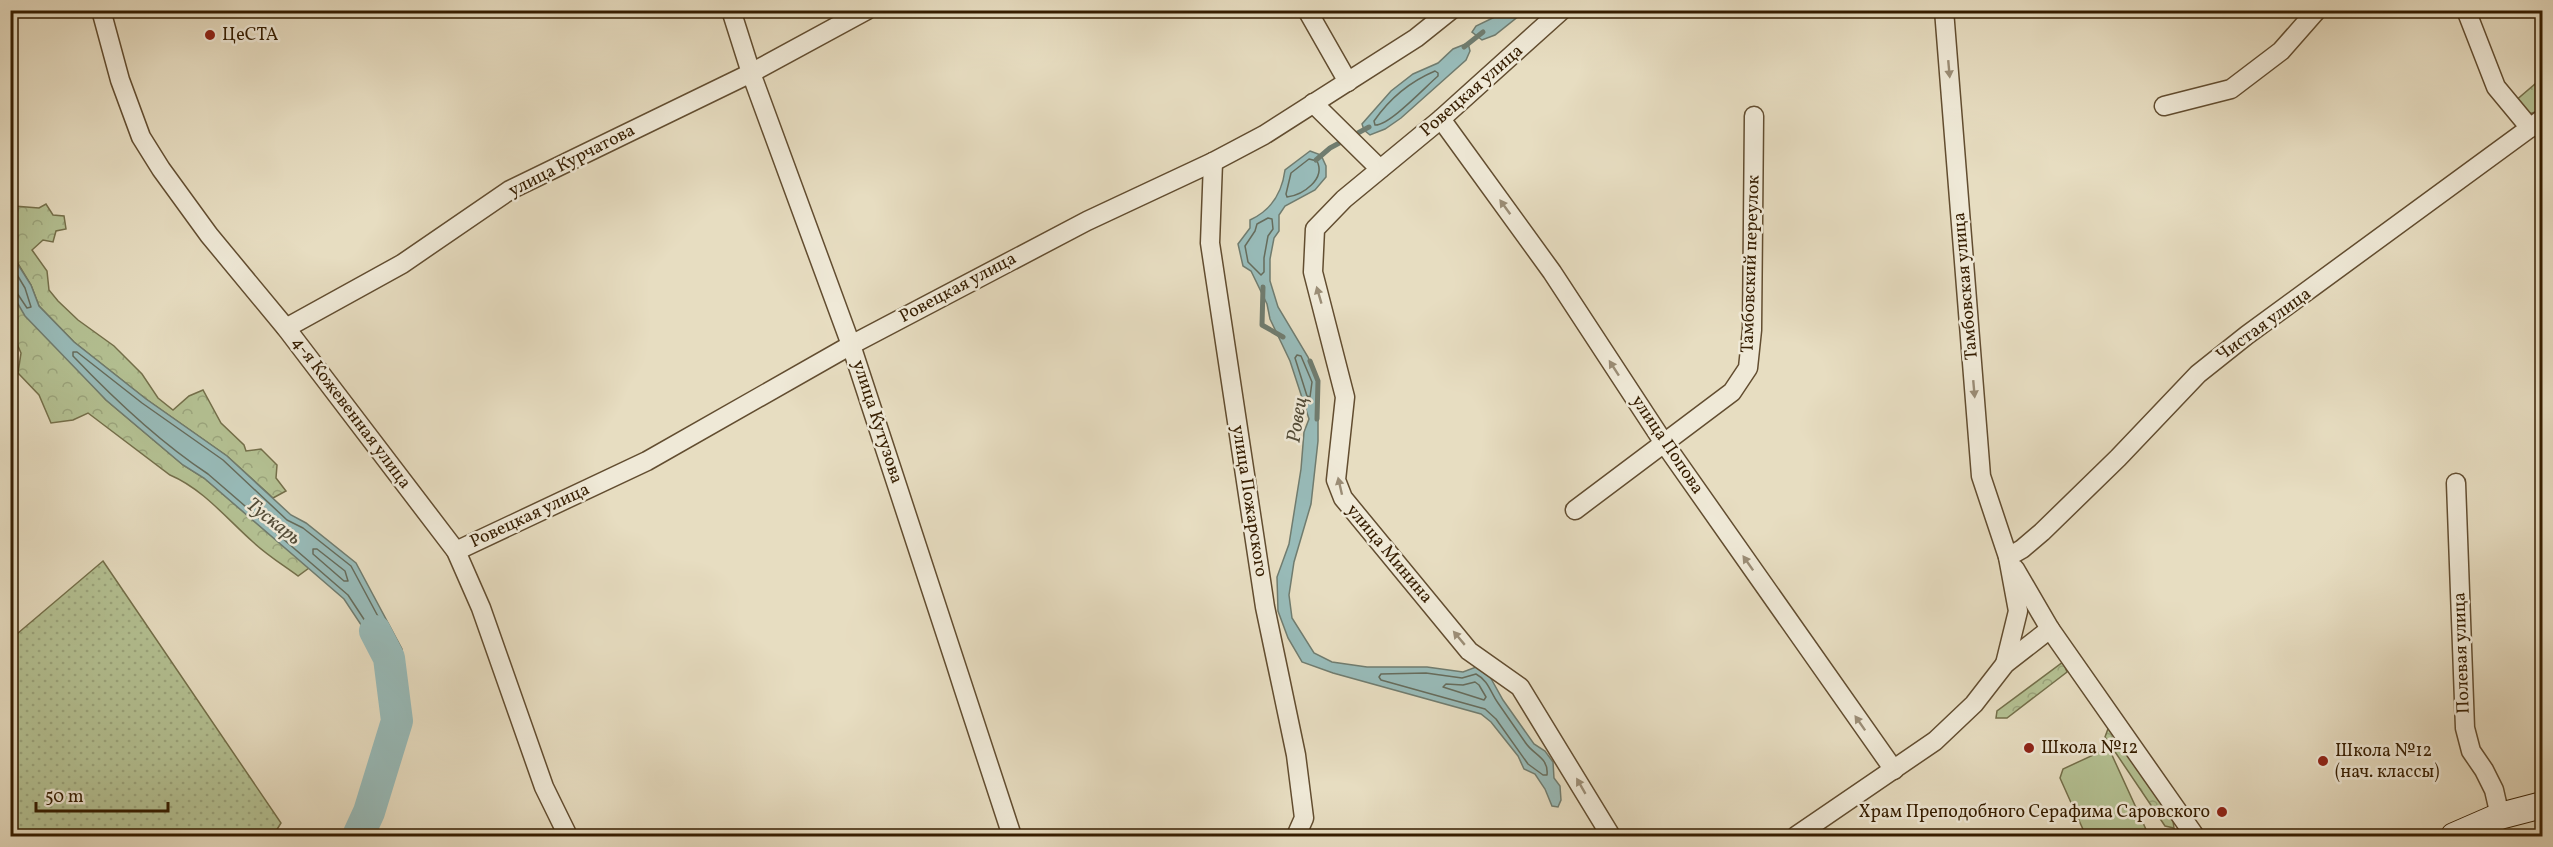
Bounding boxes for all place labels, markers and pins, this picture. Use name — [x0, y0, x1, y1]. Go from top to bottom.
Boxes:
place label: ЦеСТА — [222, 23, 279, 48]
marker: ЦеСТА — [203, 28, 217, 42]
place label: Школа №12 — [2041, 736, 2138, 761]
place label: Школа №12 (нач. классы) — [2335, 739, 2439, 785]
marker: Школа №12 — [2022, 741, 2036, 755]
marker: Школа №12 (нач. классы) — [2316, 754, 2330, 768]
place label: Храм Преподобного Серафима Саровского — [1858, 800, 2210, 825]
marker: Храм Преподобного Серафима Саровского — [2215, 805, 2229, 819]

